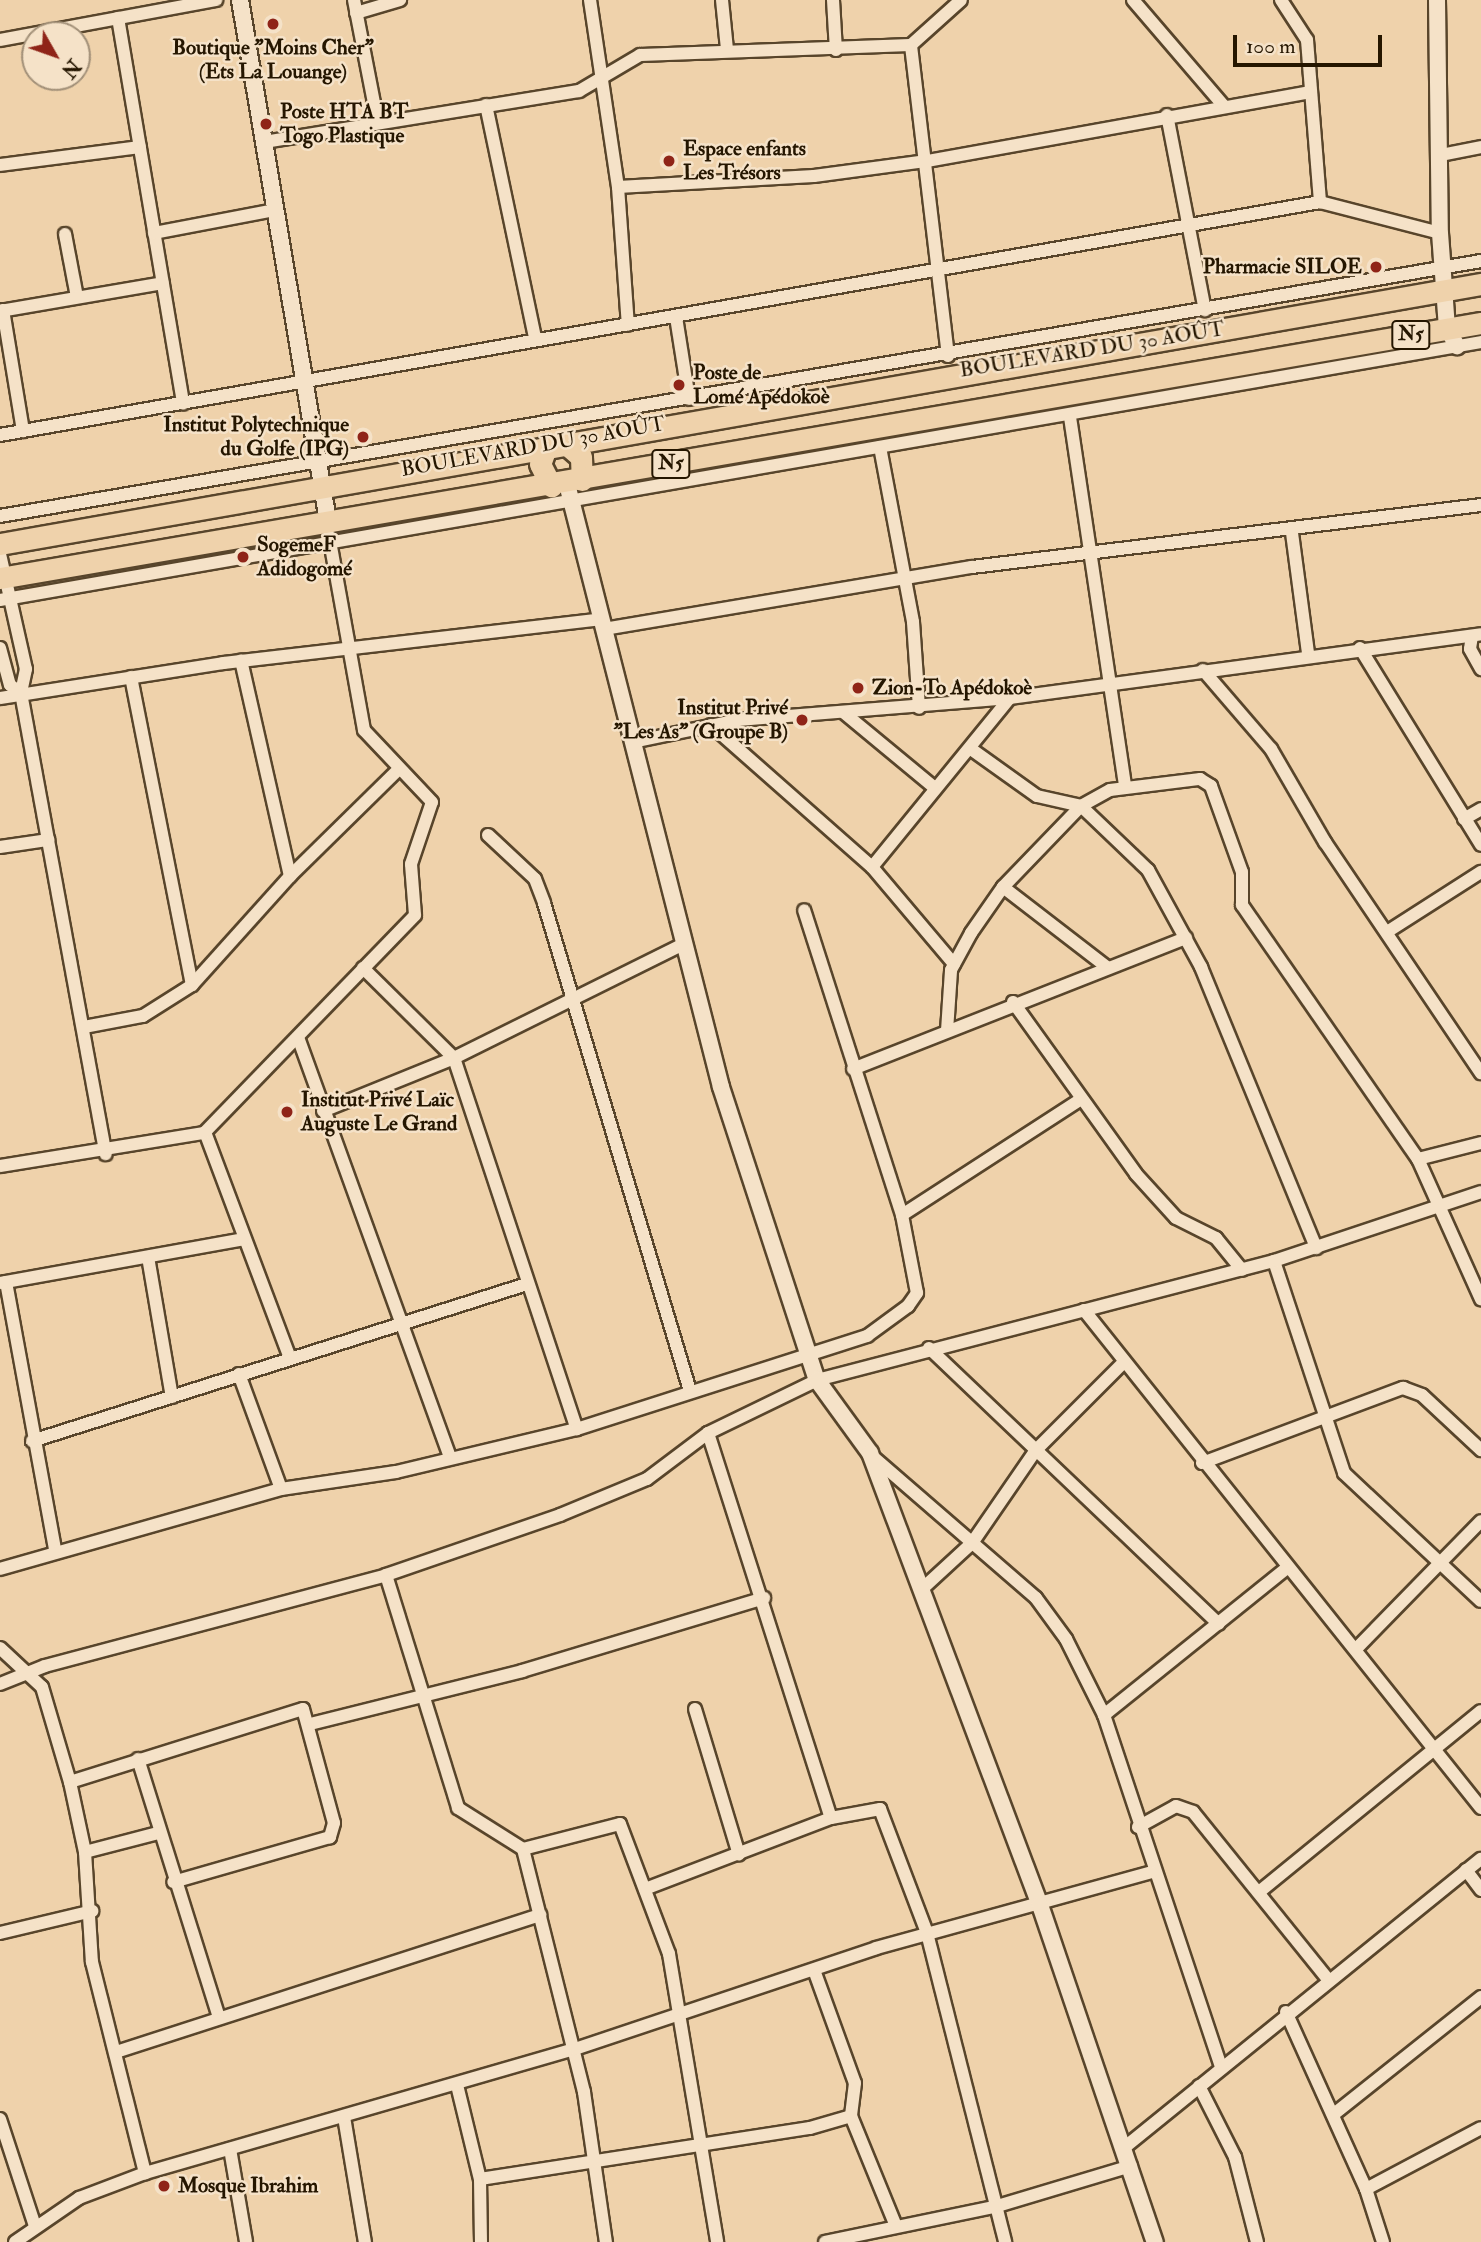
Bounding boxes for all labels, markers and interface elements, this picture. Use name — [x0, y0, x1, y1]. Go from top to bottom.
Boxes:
marker: Boutique "Moins Cher" (Ets La Louange) — [265, 16, 281, 32]
north arrow — [21, 21, 91, 91]
scale bar — [1236, 21, 1385, 65]
text: 100 m — [1246, 33, 1296, 60]
place label: Boutique "Moins Cher" (Ets La Louange) — [172, 35, 374, 85]
text: N — [56, 54, 85, 82]
place label: Poste HTA BT Togo Plastique — [280, 99, 408, 149]
marker: Poste HTA BT Togo Plastique — [258, 116, 274, 132]
place label: Espace enfants Les Trésors — [683, 136, 806, 186]
marker: Espace enfants Les Trésors — [661, 153, 677, 169]
place label: Pharmacie SILOE — [1203, 254, 1362, 280]
marker: Pharmacie SILOE — [1368, 259, 1384, 275]
street label: BOULEVARD DU 30 AOÛT — [958, 317, 1226, 383]
road number: N5 — [1390, 320, 1432, 350]
place label: Poste de Lomé Apédokoè — [693, 360, 829, 410]
marker: Poste de Lomé Apédokoè — [671, 377, 687, 393]
street label: BOULEVARD DU 30 AOÛT — [399, 411, 667, 483]
place label: Institut Polytechnique du Golfe (IPG) — [163, 412, 349, 462]
marker: Institut Polytechnique du Golfe (IPG) — [355, 429, 371, 445]
road number: N5 — [650, 449, 692, 480]
place label: SogemeF Adidogomé — [257, 532, 352, 582]
marker: SogemeF Adidogomé — [235, 549, 251, 565]
place label: Zion-To Apédokoè — [872, 675, 1032, 701]
marker: Zion-To Apédokoè — [850, 680, 866, 696]
place label: Institut Privé "Les As" (Groupe B) — [614, 695, 788, 745]
marker: Institut Privé "Les As" (Groupe B) — [794, 712, 810, 728]
place label: Institut Privé Laïc Auguste Le Grand — [301, 1087, 457, 1137]
marker: Institut Privé Laïc Auguste Le Grand — [279, 1104, 295, 1120]
place label: Mosque Ibrahim — [178, 2173, 318, 2199]
marker: Mosque Ibrahim — [156, 2178, 172, 2194]

